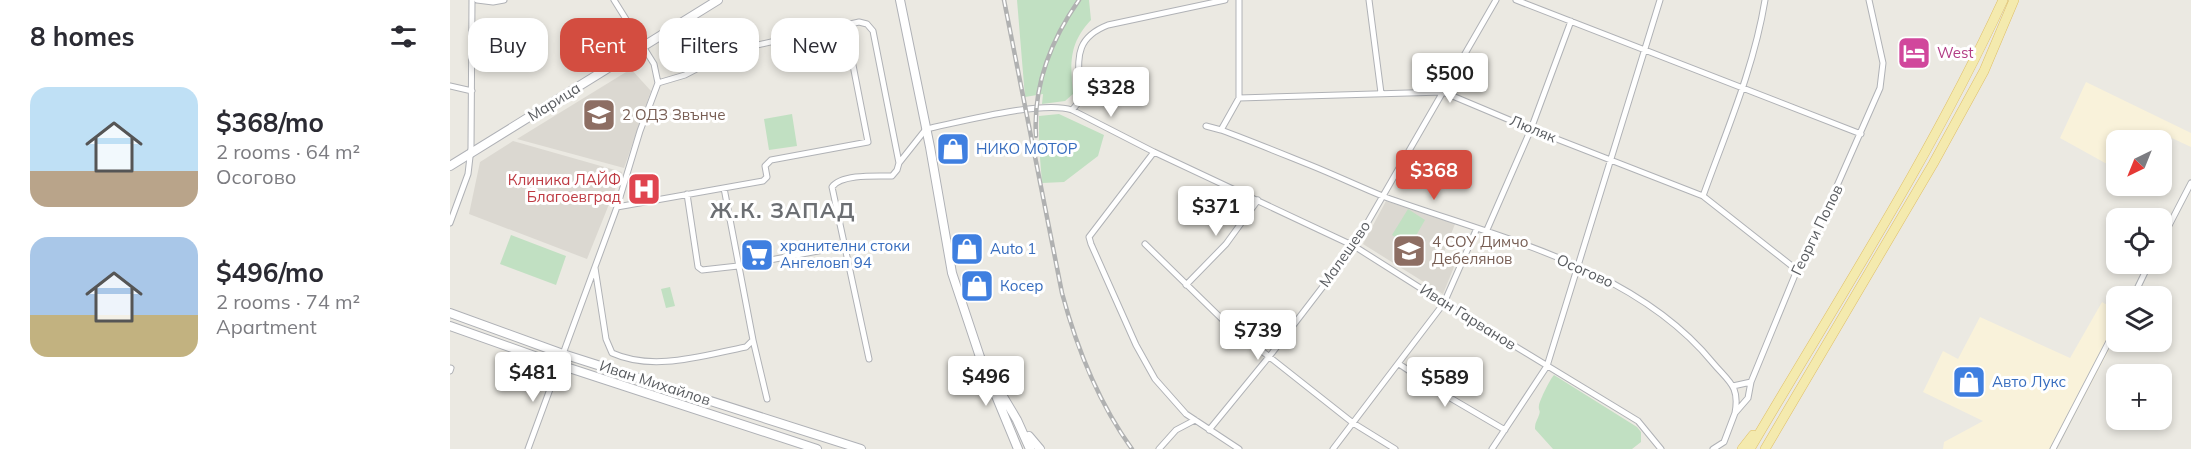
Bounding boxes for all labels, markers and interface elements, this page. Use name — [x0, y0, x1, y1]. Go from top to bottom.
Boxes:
chip: Buy — [468, 18, 548, 72]
chip: Rent — [560, 18, 647, 72]
chip: Filters — [659, 18, 759, 72]
chip: New — [771, 18, 859, 72]
text: 8 homes — [30, 20, 134, 53]
icon: filters — [387, 20, 420, 53]
hotel icon: West — [1896, 35, 1932, 71]
place label: West — [1937, 43, 1974, 62]
pin: $500 — [1414, 53, 1486, 104]
text: $500 — [1426, 60, 1474, 85]
pin: $328 — [1075, 67, 1147, 118]
text: $328 — [1087, 74, 1135, 99]
street label: Марица — [524, 78, 584, 125]
school or university icon: 2 ОДЗ Звънче — [581, 97, 617, 133]
place label: 2 ОДЗ Звънче — [622, 105, 725, 124]
text: $368/mo — [216, 106, 324, 139]
icon: home — [78, 111, 150, 183]
street label: Люляк — [1507, 111, 1560, 147]
north arrow — [2106, 130, 2172, 196]
map controls — [2106, 130, 2172, 430]
shop icon: НИКО МОТОР — [935, 131, 971, 167]
text: 2 rooms · 64 m² — [216, 139, 360, 164]
place label: НИКО МОТОР — [976, 139, 1078, 158]
pin: $368 — [1398, 150, 1470, 201]
text: $368 — [1410, 157, 1458, 182]
text: Осогово — [216, 164, 296, 189]
place label: Клиника ЛАЙФ Благоевград — [508, 170, 621, 206]
hospital icon: Клиника ЛАЙФ Благоевград — [626, 171, 662, 207]
street label: Георги Попов — [1786, 181, 1847, 278]
pin: $371 — [1180, 186, 1252, 237]
text: $371 — [1192, 193, 1240, 218]
district label: Ж.К. ЗАПАД — [710, 197, 856, 223]
button: locate — [2106, 208, 2172, 274]
street label: Малешево — [1315, 217, 1374, 291]
shop icon: Auto 1 — [949, 231, 985, 267]
place label: 4 СОУ Димчо Дебелянов — [1432, 232, 1528, 268]
school or university icon: 4 СОУ Димчо Дебелянов — [1391, 233, 1427, 269]
place label: хранителни стоки Ангеловп 94 — [780, 236, 910, 272]
supermarket icon: хранителни стоки Ангеловп 94 — [739, 237, 775, 273]
place label: Auto 1 — [990, 239, 1036, 258]
street label: Осогово — [1554, 250, 1617, 291]
text: $496/mo — [216, 256, 324, 289]
icon: home — [78, 261, 150, 333]
shop icon: Косер — [959, 268, 995, 304]
place label: Косер — [1000, 276, 1044, 295]
street label: Иван Гарванов — [1417, 279, 1520, 354]
button: layers — [2106, 286, 2172, 352]
text: 2 rooms · 74 m² — [216, 289, 360, 314]
pin: $739 — [1222, 310, 1294, 361]
text: Apartment — [216, 314, 317, 339]
text: $739 — [1234, 317, 1282, 342]
pin: $481 — [497, 352, 569, 403]
street label: Иван Михайлов — [597, 356, 713, 409]
pin: $496 — [950, 356, 1022, 407]
pin: $589 — [1409, 357, 1481, 408]
text: $481 — [509, 359, 557, 384]
text: $496 — [962, 363, 1010, 388]
text: $589 — [1421, 364, 1469, 389]
shop icon: Авто Лукс — [1951, 364, 1987, 400]
button: + — [2106, 364, 2172, 430]
place label: Авто Лукс — [1992, 372, 2066, 391]

